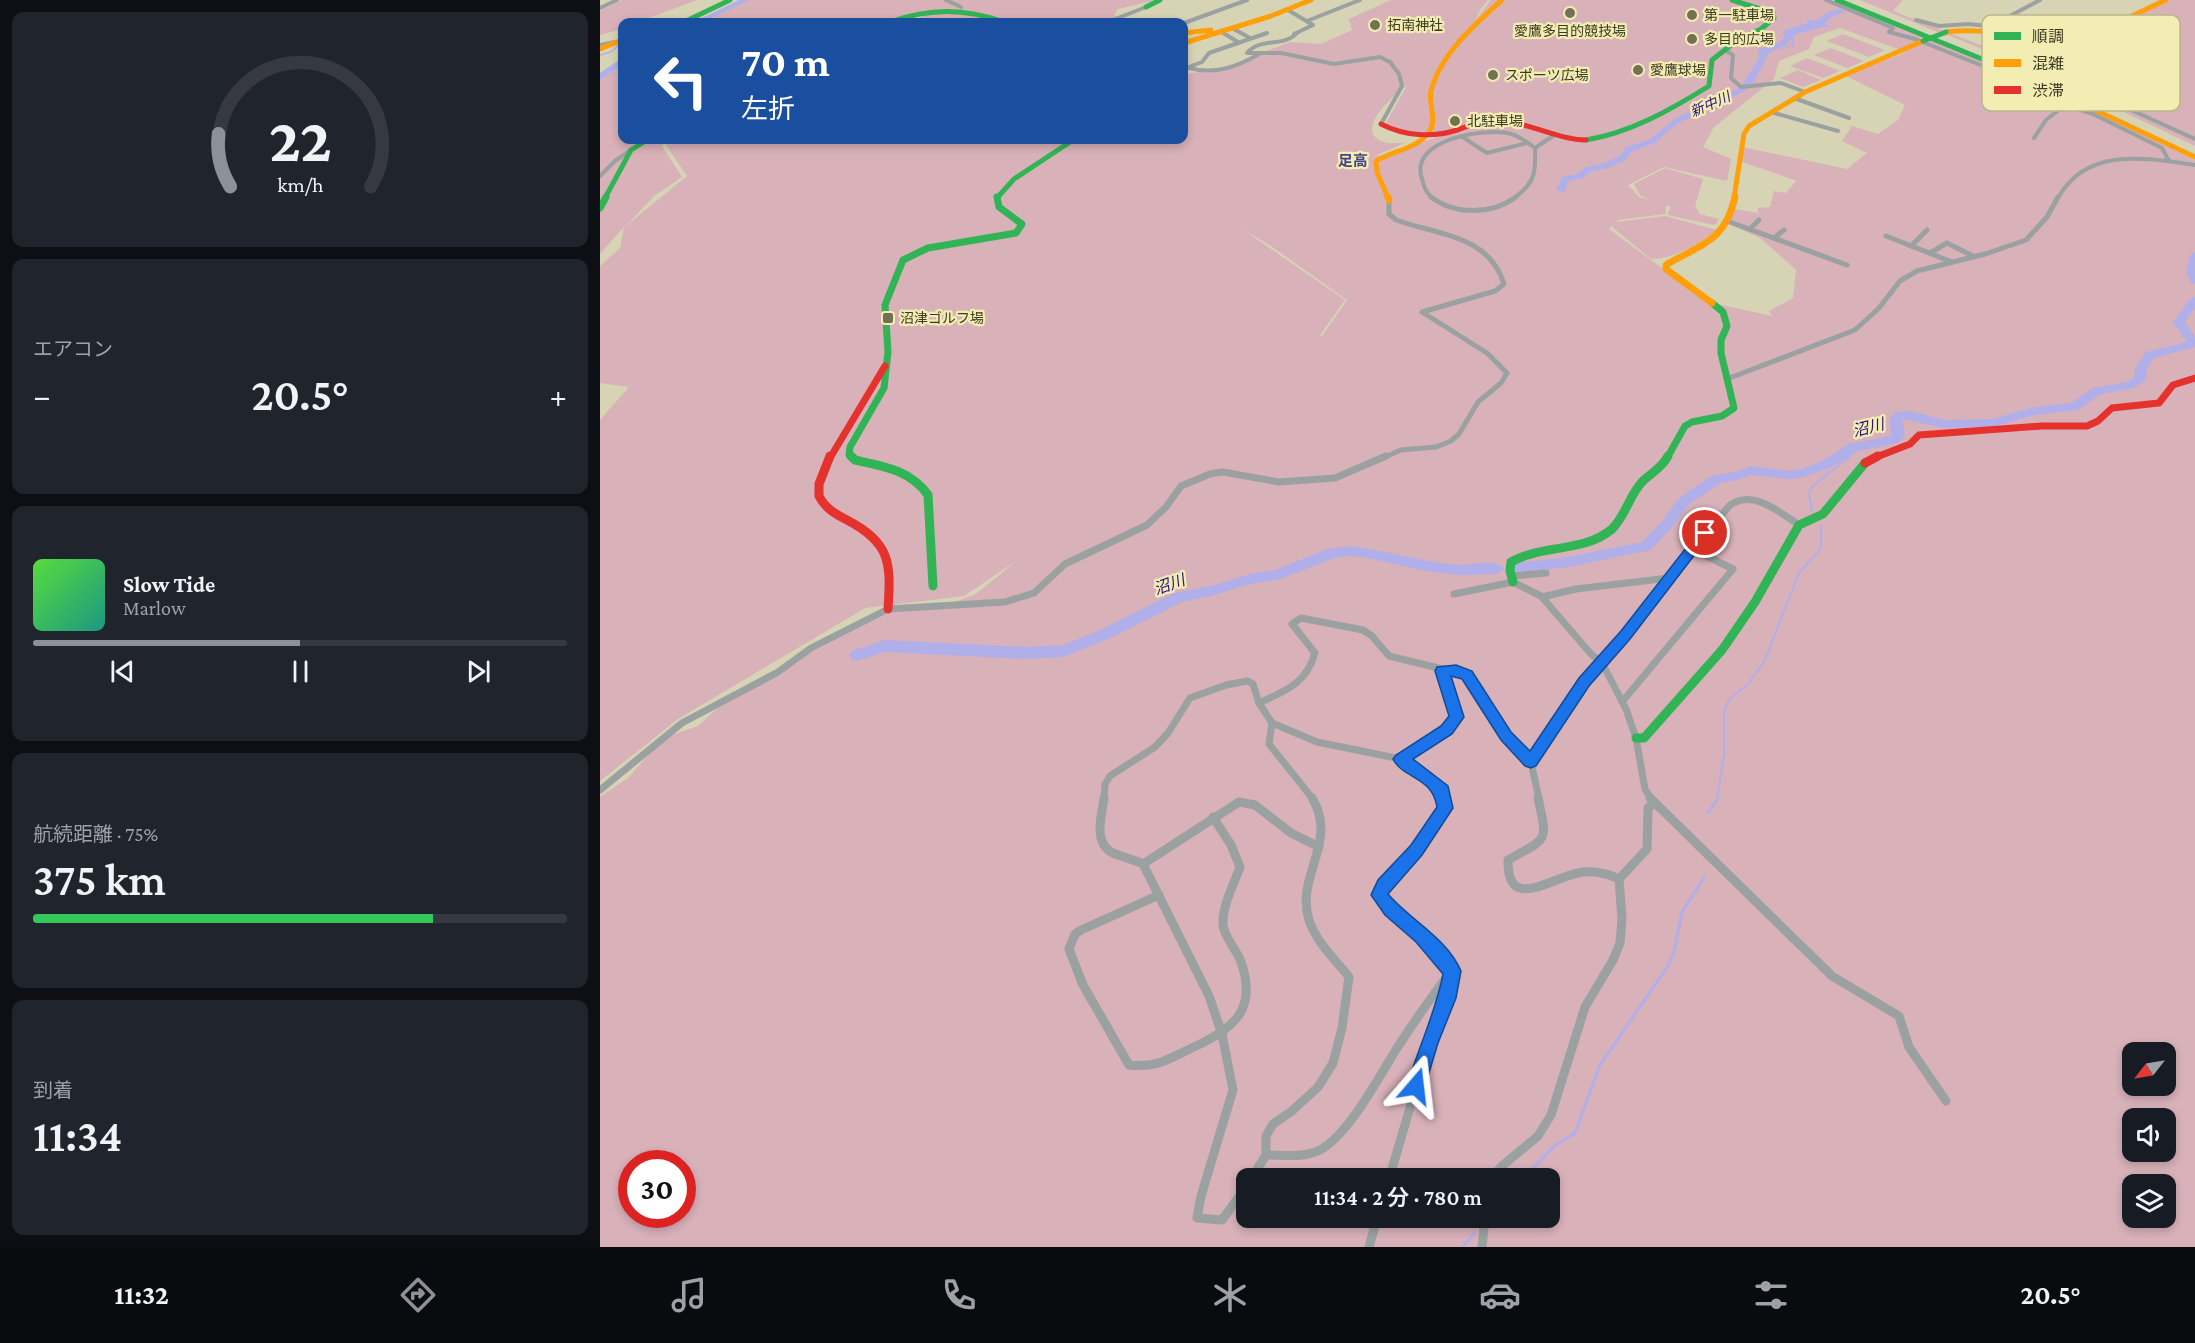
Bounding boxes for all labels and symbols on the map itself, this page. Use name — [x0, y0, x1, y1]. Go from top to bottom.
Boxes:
marker: 愛鷹多目的競技場 — [1563, 6, 1577, 20]
place label: 第一駐車場 — [1704, 7, 1774, 23]
marker: 第一駐車場 — [1685, 8, 1699, 22]
legend — [1982, 15, 2180, 111]
place label: 拓南神社 — [1387, 17, 1443, 33]
marker: 拓南神社 — [1368, 18, 1382, 32]
place label: 愛鷹多目的競技場 — [1514, 23, 1626, 39]
text: 順調 — [2032, 28, 2064, 45]
place label: 多目的広場 — [1704, 31, 1774, 47]
marker: 多目的広場 — [1685, 32, 1699, 46]
text: 混雑 — [2032, 55, 2064, 72]
place label: 愛鷹球場 — [1650, 62, 1706, 78]
marker: 愛鷹球場 — [1631, 63, 1645, 77]
place label: スポーツ広場 — [1505, 67, 1589, 83]
marker: スポーツ広場 — [1486, 68, 1500, 82]
text: 渋滞 — [2032, 82, 2064, 99]
water label: 新中川 — [1688, 87, 1734, 120]
place label: 北駐車場 — [1467, 113, 1523, 129]
marker: 北駐車場 — [1448, 114, 1462, 128]
district label: 足高 — [1338, 153, 1368, 169]
place label: 沼津ゴルフ場 — [900, 310, 984, 326]
marker: 沼津ゴルフ場 — [881, 311, 895, 325]
water label: 沼川 — [1851, 415, 1888, 440]
pin — [1679, 507, 1730, 558]
water label: 沼川 — [1151, 570, 1189, 598]
north arrow — [2122, 1042, 2176, 1096]
position arrow — [1384, 1054, 1448, 1118]
speed limit sign: 30 — [618, 1150, 696, 1228]

